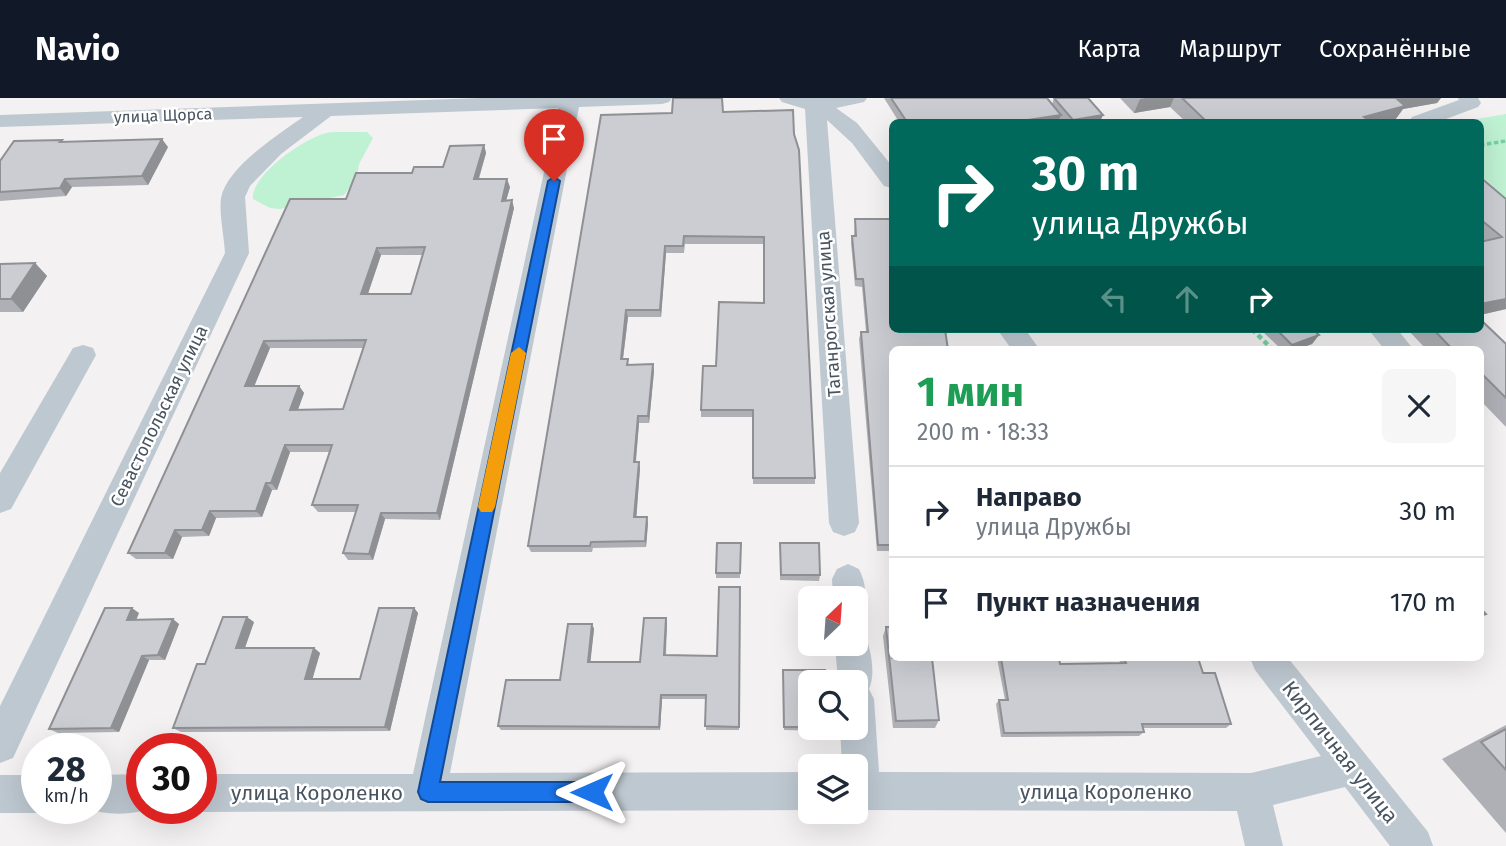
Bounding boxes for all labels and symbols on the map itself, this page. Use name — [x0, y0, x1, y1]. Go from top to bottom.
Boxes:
street label: улица Щорса — [113, 104, 213, 127]
pin — [524, 109, 584, 181]
street label: Таганрогская улица — [812, 230, 846, 398]
street label: Севастопольская улица — [105, 322, 213, 510]
north arrow — [798, 586, 868, 656]
street label: Кирпичная улица — [1276, 676, 1404, 828]
speed limit sign: 30 — [126, 733, 217, 824]
position arrow — [555, 755, 629, 829]
street label: улица Короленко — [1020, 779, 1192, 805]
street label: улица Короленко — [231, 780, 403, 806]

